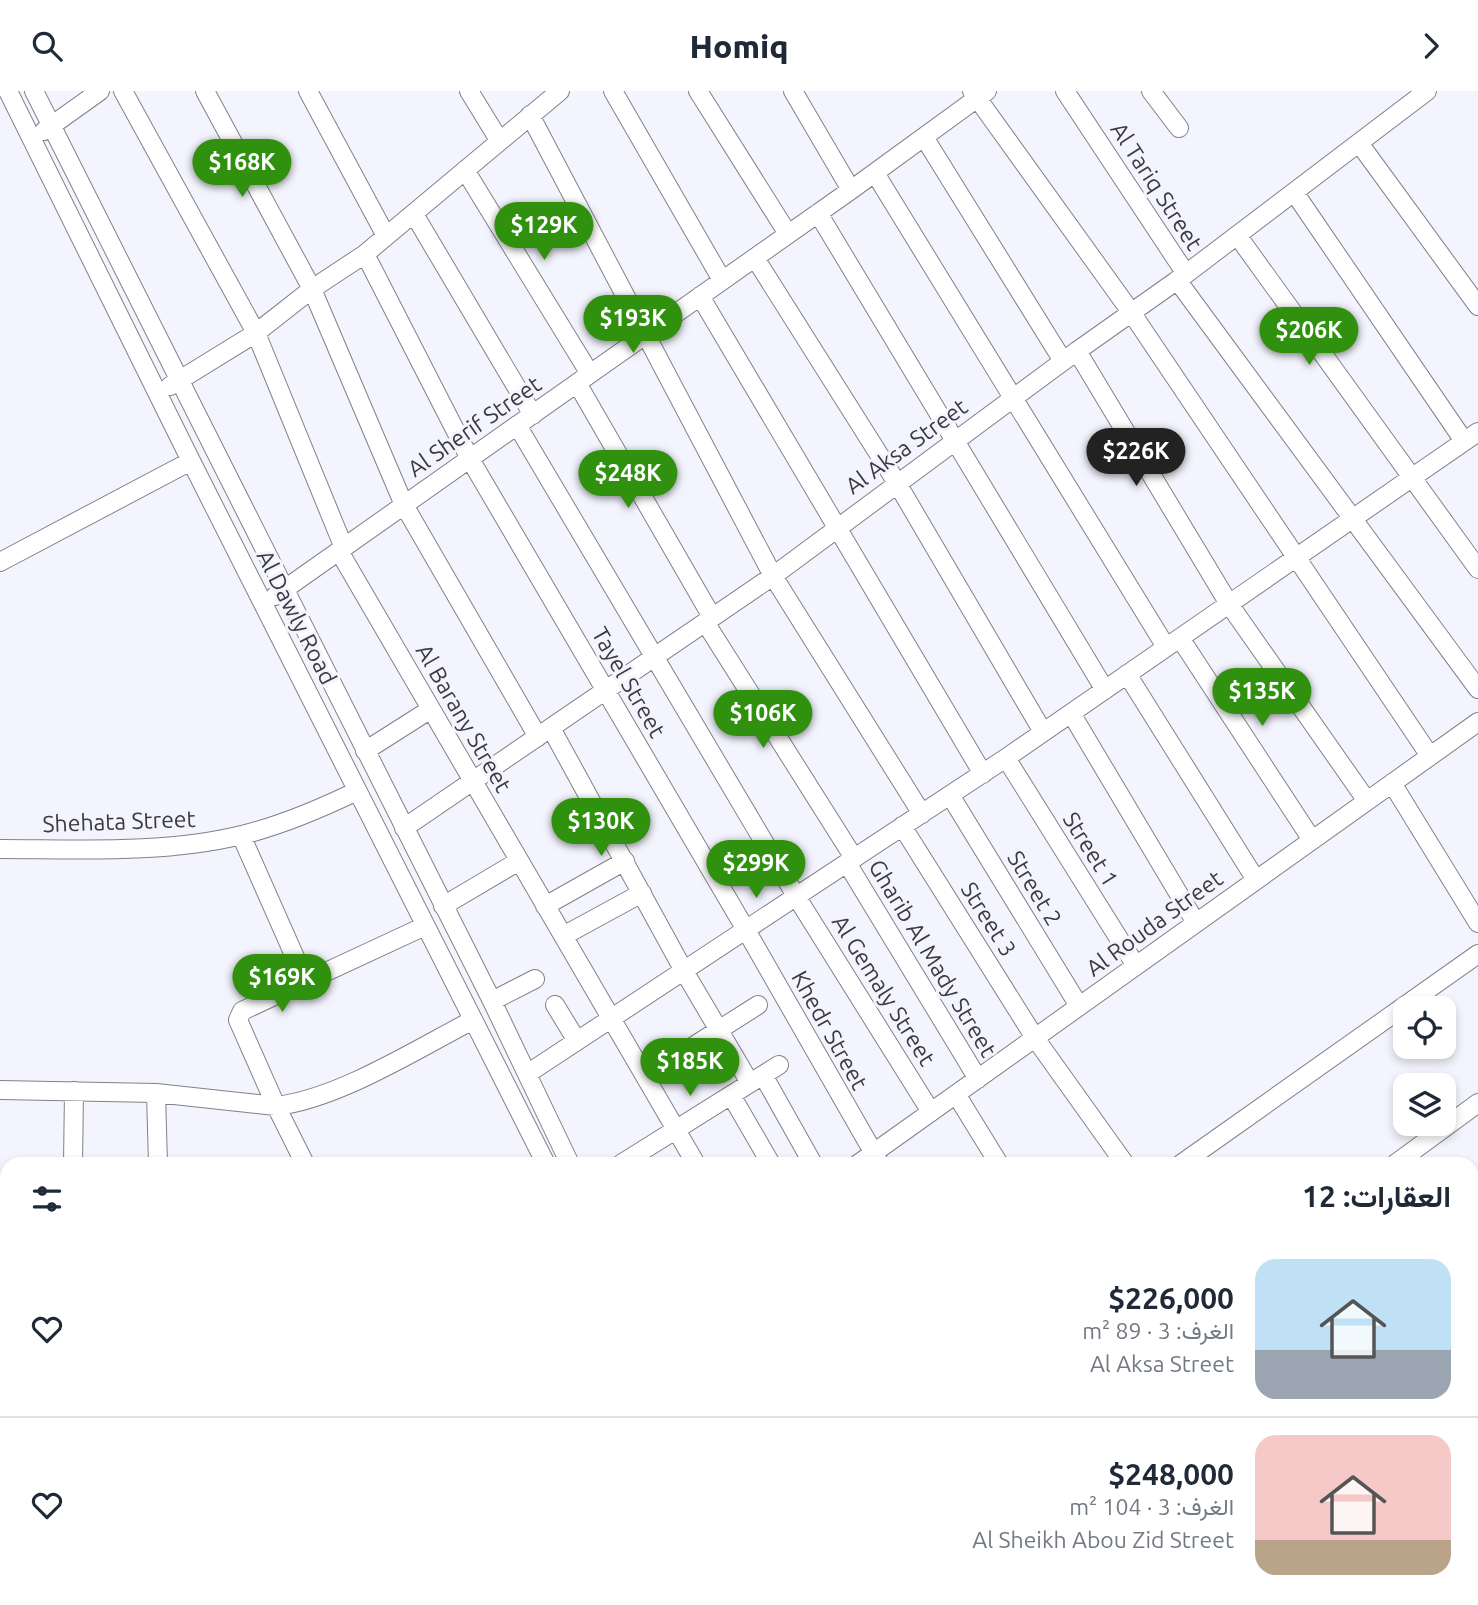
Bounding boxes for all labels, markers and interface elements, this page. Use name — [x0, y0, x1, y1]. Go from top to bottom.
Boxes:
icon: search — [28, 27, 66, 65]
icon: forward — [1412, 27, 1450, 65]
text: Homiq — [689, 28, 789, 64]
street label: Al Tariq Street — [1106, 117, 1208, 255]
pin: $168K — [193, 139, 291, 199]
text: $168K — [208, 149, 276, 174]
pin: $129K — [495, 202, 593, 262]
text: $129K — [510, 212, 578, 237]
pin: $193K — [584, 295, 682, 355]
text: $193K — [599, 305, 667, 330]
pin: $206K — [1260, 307, 1358, 367]
text: $206K — [1275, 317, 1343, 342]
street label: Al Sherif Street — [403, 371, 545, 481]
street label: Al Aksa Street — [840, 394, 972, 498]
pin: $226K — [1087, 429, 1185, 488]
text: $226K — [1102, 438, 1170, 463]
pin: $248K — [579, 451, 677, 510]
text: $248K — [594, 460, 662, 485]
street label: Al Dawly Road — [252, 546, 342, 688]
street label: Tayel Street — [587, 623, 671, 741]
street label: Al Barany Street — [411, 640, 517, 796]
pin: $135K — [1213, 669, 1311, 728]
text: $135K — [1228, 678, 1296, 703]
pin: $106K — [714, 691, 812, 750]
text: $106K — [729, 700, 797, 725]
pin: $130K — [552, 799, 650, 858]
street label: Shehata Street — [42, 806, 196, 836]
street label: Street 1 — [1059, 807, 1123, 891]
text: $130K — [567, 808, 635, 833]
pin: $299K — [707, 841, 805, 900]
street label: Street 2 — [1003, 846, 1067, 930]
text: $299K — [722, 850, 790, 875]
street label: Gharib Al Mady Street — [864, 855, 1002, 1061]
street label: Al Rouda Street — [1081, 865, 1227, 981]
street label: Street 3 — [957, 877, 1021, 961]
street label: Al Gemaly Street — [828, 910, 940, 1070]
pin: $169K — [233, 955, 331, 1014]
text: $169K — [248, 964, 316, 989]
street label: Khedr Street — [787, 966, 873, 1094]
map controls — [1393, 996, 1456, 1136]
button: locate — [1393, 996, 1456, 1059]
pin: $185K — [641, 1039, 739, 1098]
text: $185K — [656, 1048, 724, 1073]
button: layers — [1393, 1073, 1456, 1136]
text: العقارات: 12 — [1302, 1179, 1451, 1213]
icon: filters — [28, 1180, 66, 1218]
text: $226,000 — [1108, 1281, 1234, 1315]
icon: home — [1311, 1287, 1395, 1371]
icon: heart — [28, 1310, 66, 1348]
text: الغرف: 3 · 89 m² — [1082, 1318, 1234, 1343]
text: Al Aksa Street — [1090, 1351, 1234, 1376]
text: $248,000 — [1108, 1457, 1234, 1491]
icon: home — [1311, 1463, 1395, 1547]
icon: heart — [28, 1486, 66, 1524]
text: الغرف: 3 · 104 m² — [1069, 1494, 1234, 1519]
text: Al Sheikh Abou Zid Street — [972, 1527, 1234, 1552]

